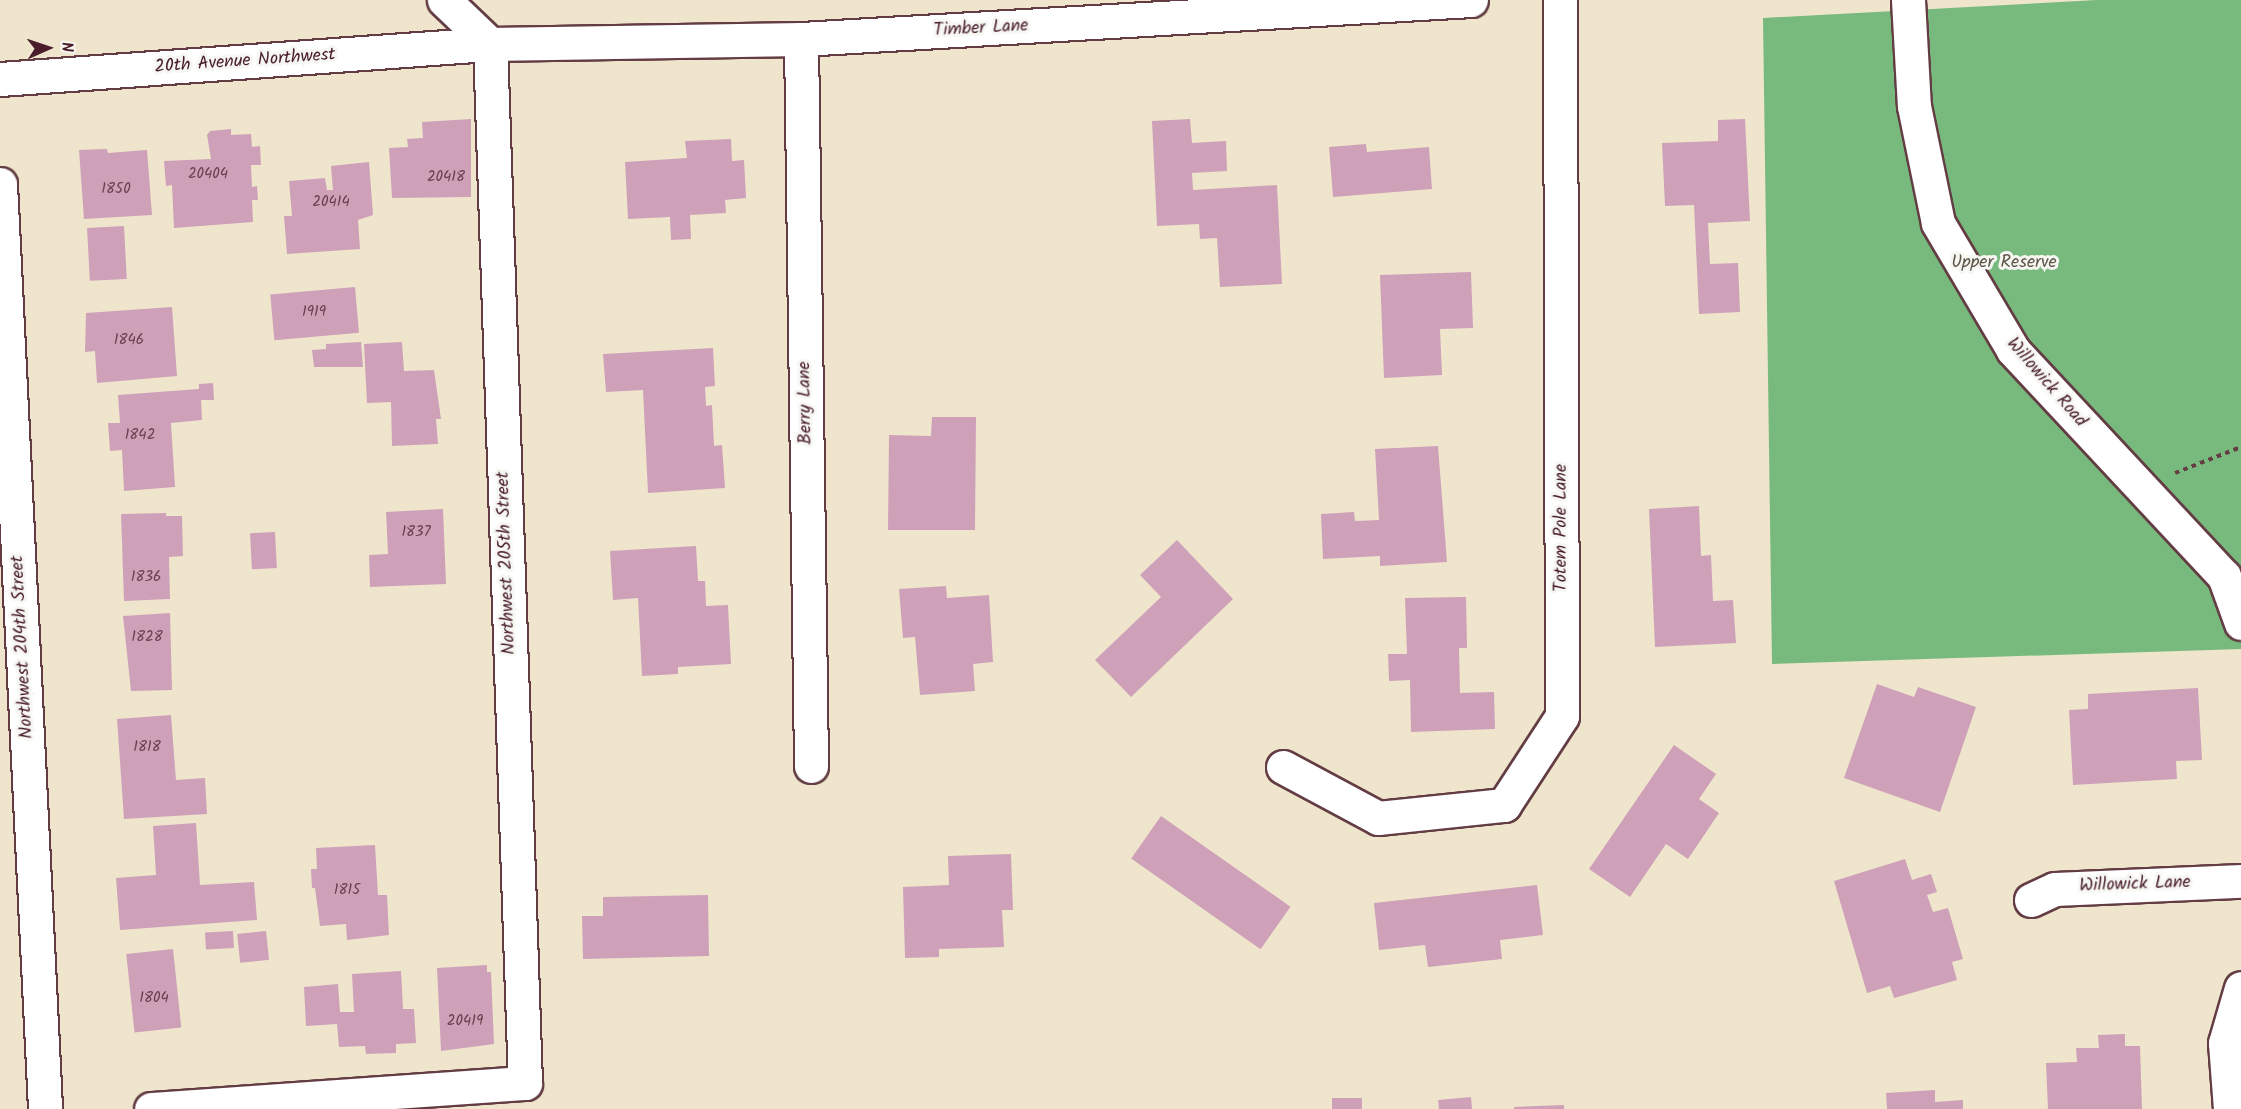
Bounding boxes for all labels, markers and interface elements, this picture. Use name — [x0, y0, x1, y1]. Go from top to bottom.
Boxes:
street label: Timber Lane — [933, 16, 1029, 42]
north arrow — [18, 18, 78, 78]
text: N — [54, 41, 79, 53]
street label: 20th Avenue Northwest — [154, 45, 336, 79]
house number: 20404 — [188, 166, 228, 184]
house number: 20418 — [427, 169, 465, 187]
house number: 1850 — [101, 181, 131, 199]
house number: 20414 — [312, 194, 350, 212]
park label: Upper Reserve — [1951, 252, 2057, 274]
house number: 1919 — [302, 304, 326, 322]
house number: 1846 — [114, 332, 144, 350]
street label: Willowick Road — [2001, 334, 2091, 432]
street label: Berry Lane — [794, 361, 818, 445]
house number: 1842 — [125, 427, 155, 445]
street label: Totem Pole Lane — [1551, 464, 1573, 592]
street label: Northwest 205th Street — [493, 471, 521, 655]
house number: 1837 — [401, 524, 431, 542]
street label: Northwest 204th Street — [7, 555, 39, 739]
house number: 1836 — [131, 569, 161, 587]
house number: 1828 — [131, 629, 163, 647]
house number: 1818 — [133, 739, 161, 757]
street label: Willowick Lane — [2079, 872, 2191, 898]
house number: 1815 — [334, 882, 360, 900]
house number: 1804 — [139, 990, 169, 1008]
house number: 20419 — [447, 1013, 483, 1031]

